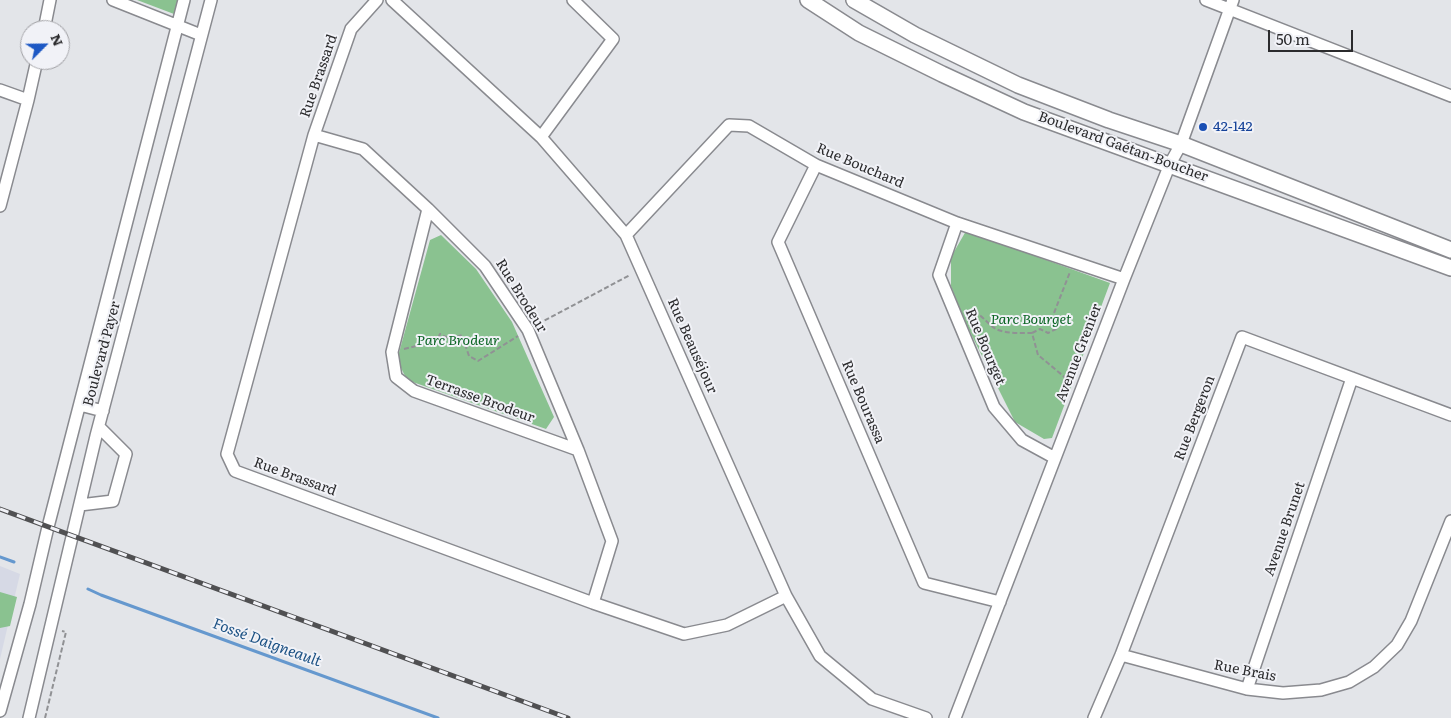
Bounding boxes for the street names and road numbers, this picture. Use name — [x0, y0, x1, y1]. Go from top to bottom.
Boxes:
street label: Rue Brassard — [297, 32, 341, 120]
street label: Boulevard Gaétan-Boucher — [1036, 108, 1210, 186]
street label: Rue Bouchard — [814, 140, 906, 192]
street label: Rue Brodeur — [492, 256, 550, 336]
street label: Rue Beauséjour — [663, 296, 721, 396]
street label: Boulevard Payer — [80, 300, 124, 408]
street label: Avenue Grenier — [1053, 302, 1105, 404]
street label: Rue Bourget — [961, 306, 1009, 388]
street label: Rue Bourassa — [838, 358, 888, 446]
street label: Terrasse Brodeur — [423, 371, 537, 427]
street label: Rue Bergeron — [1171, 373, 1219, 463]
street label: Rue Brassard — [251, 454, 339, 500]
street label: Avenue Brunet — [1261, 480, 1309, 578]
street label: Rue Brais — [1213, 657, 1277, 685]

